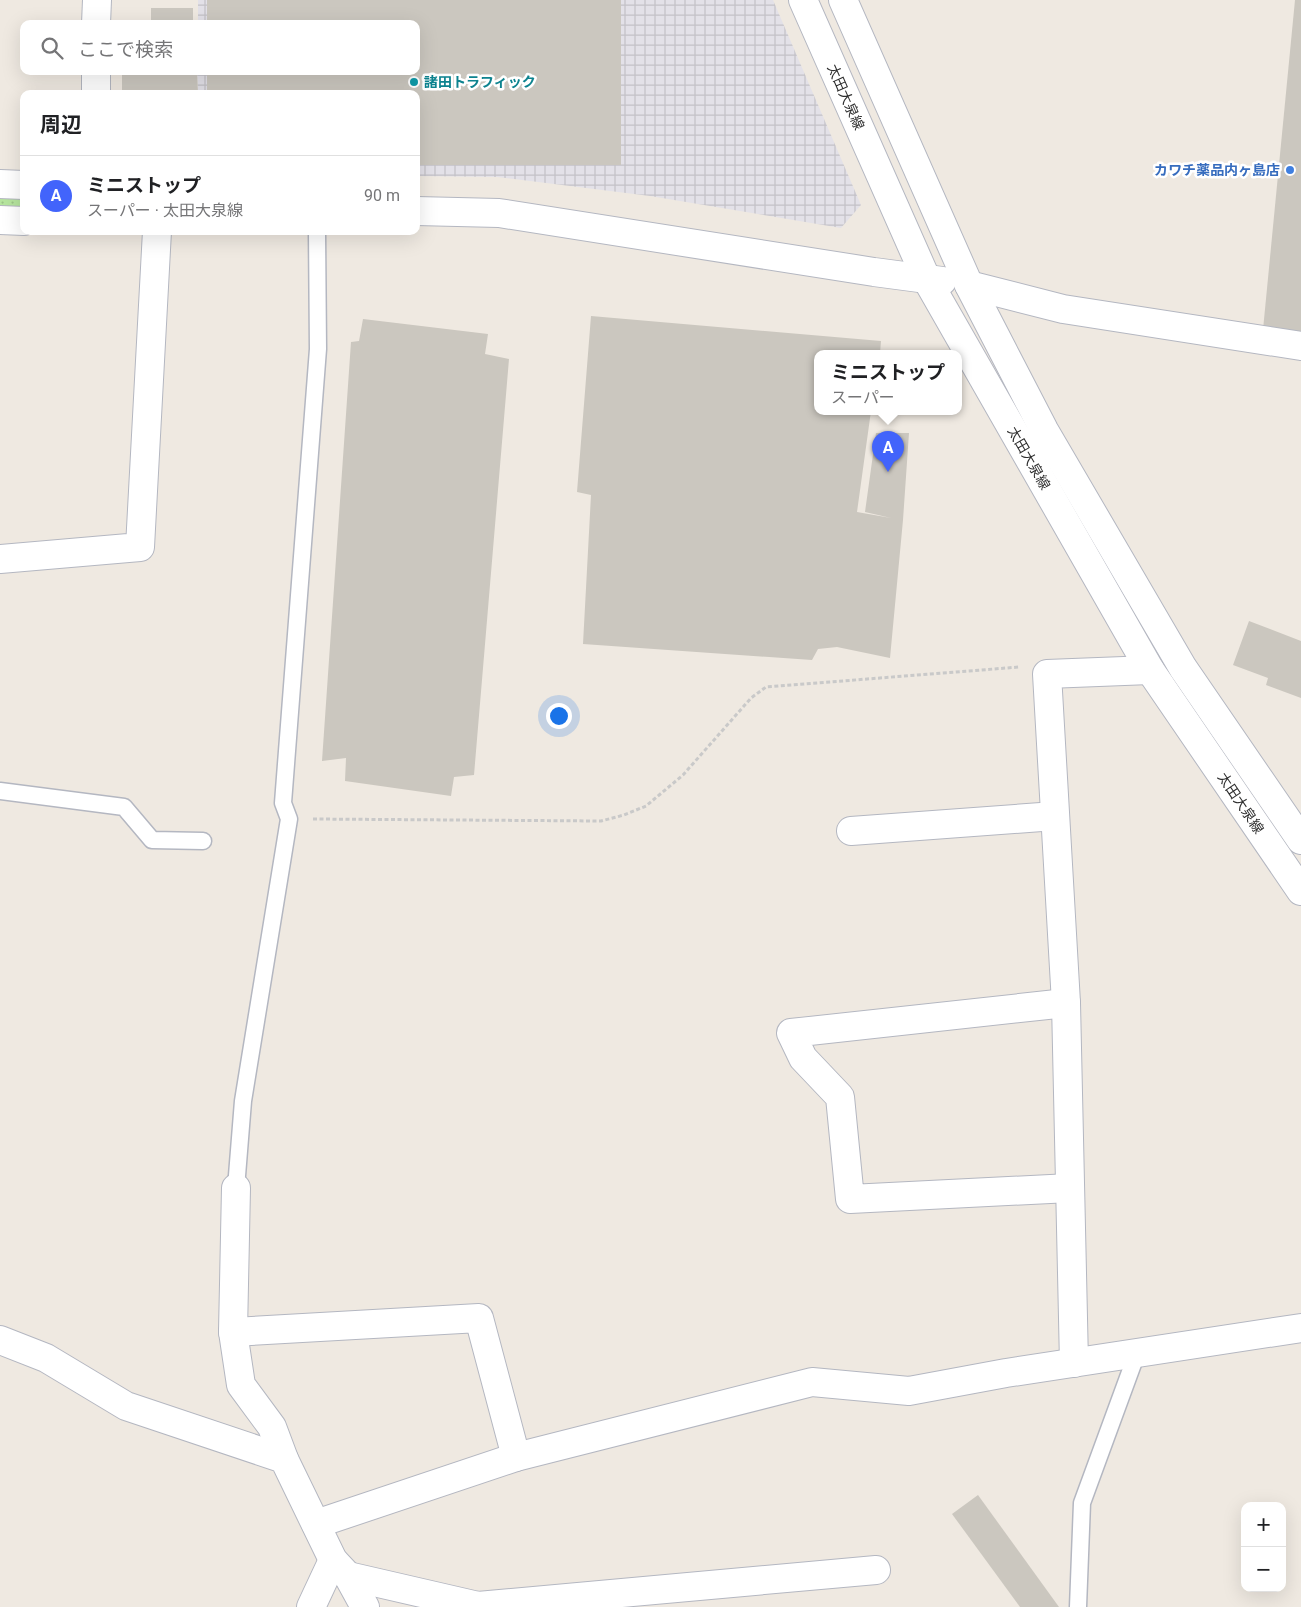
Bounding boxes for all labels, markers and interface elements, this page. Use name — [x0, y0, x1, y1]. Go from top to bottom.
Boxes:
search box — [20, 20, 420, 75]
icon: search — [38, 34, 66, 62]
text: ここで検索 — [78, 38, 173, 61]
street label: 太田大泉線 — [824, 62, 868, 132]
place label: 諸田トラフィック — [424, 74, 536, 90]
marker: 諸田トラフィック — [408, 76, 420, 88]
text: 周辺 — [40, 113, 82, 137]
place label: カワチ薬品内ヶ島店 — [1154, 162, 1280, 178]
marker: カワチ薬品内ヶ島店 — [1284, 164, 1296, 176]
text: ミニストップ — [87, 174, 201, 197]
text: A — [51, 186, 61, 205]
text: 90 m — [364, 186, 400, 205]
text: スーパー · 太田大泉線 — [87, 201, 243, 220]
popup — [814, 350, 962, 415]
text: ミニストップ — [831, 361, 945, 384]
text: スーパー — [831, 388, 895, 407]
street label: 太田大泉線 — [1005, 424, 1053, 492]
pin: A — [872, 431, 904, 472]
your location — [546, 703, 572, 729]
street label: 太田大泉線 — [1215, 770, 1267, 836]
map controls — [1241, 1502, 1286, 1592]
button: + — [1241, 1502, 1286, 1547]
button: − — [1241, 1547, 1286, 1592]

